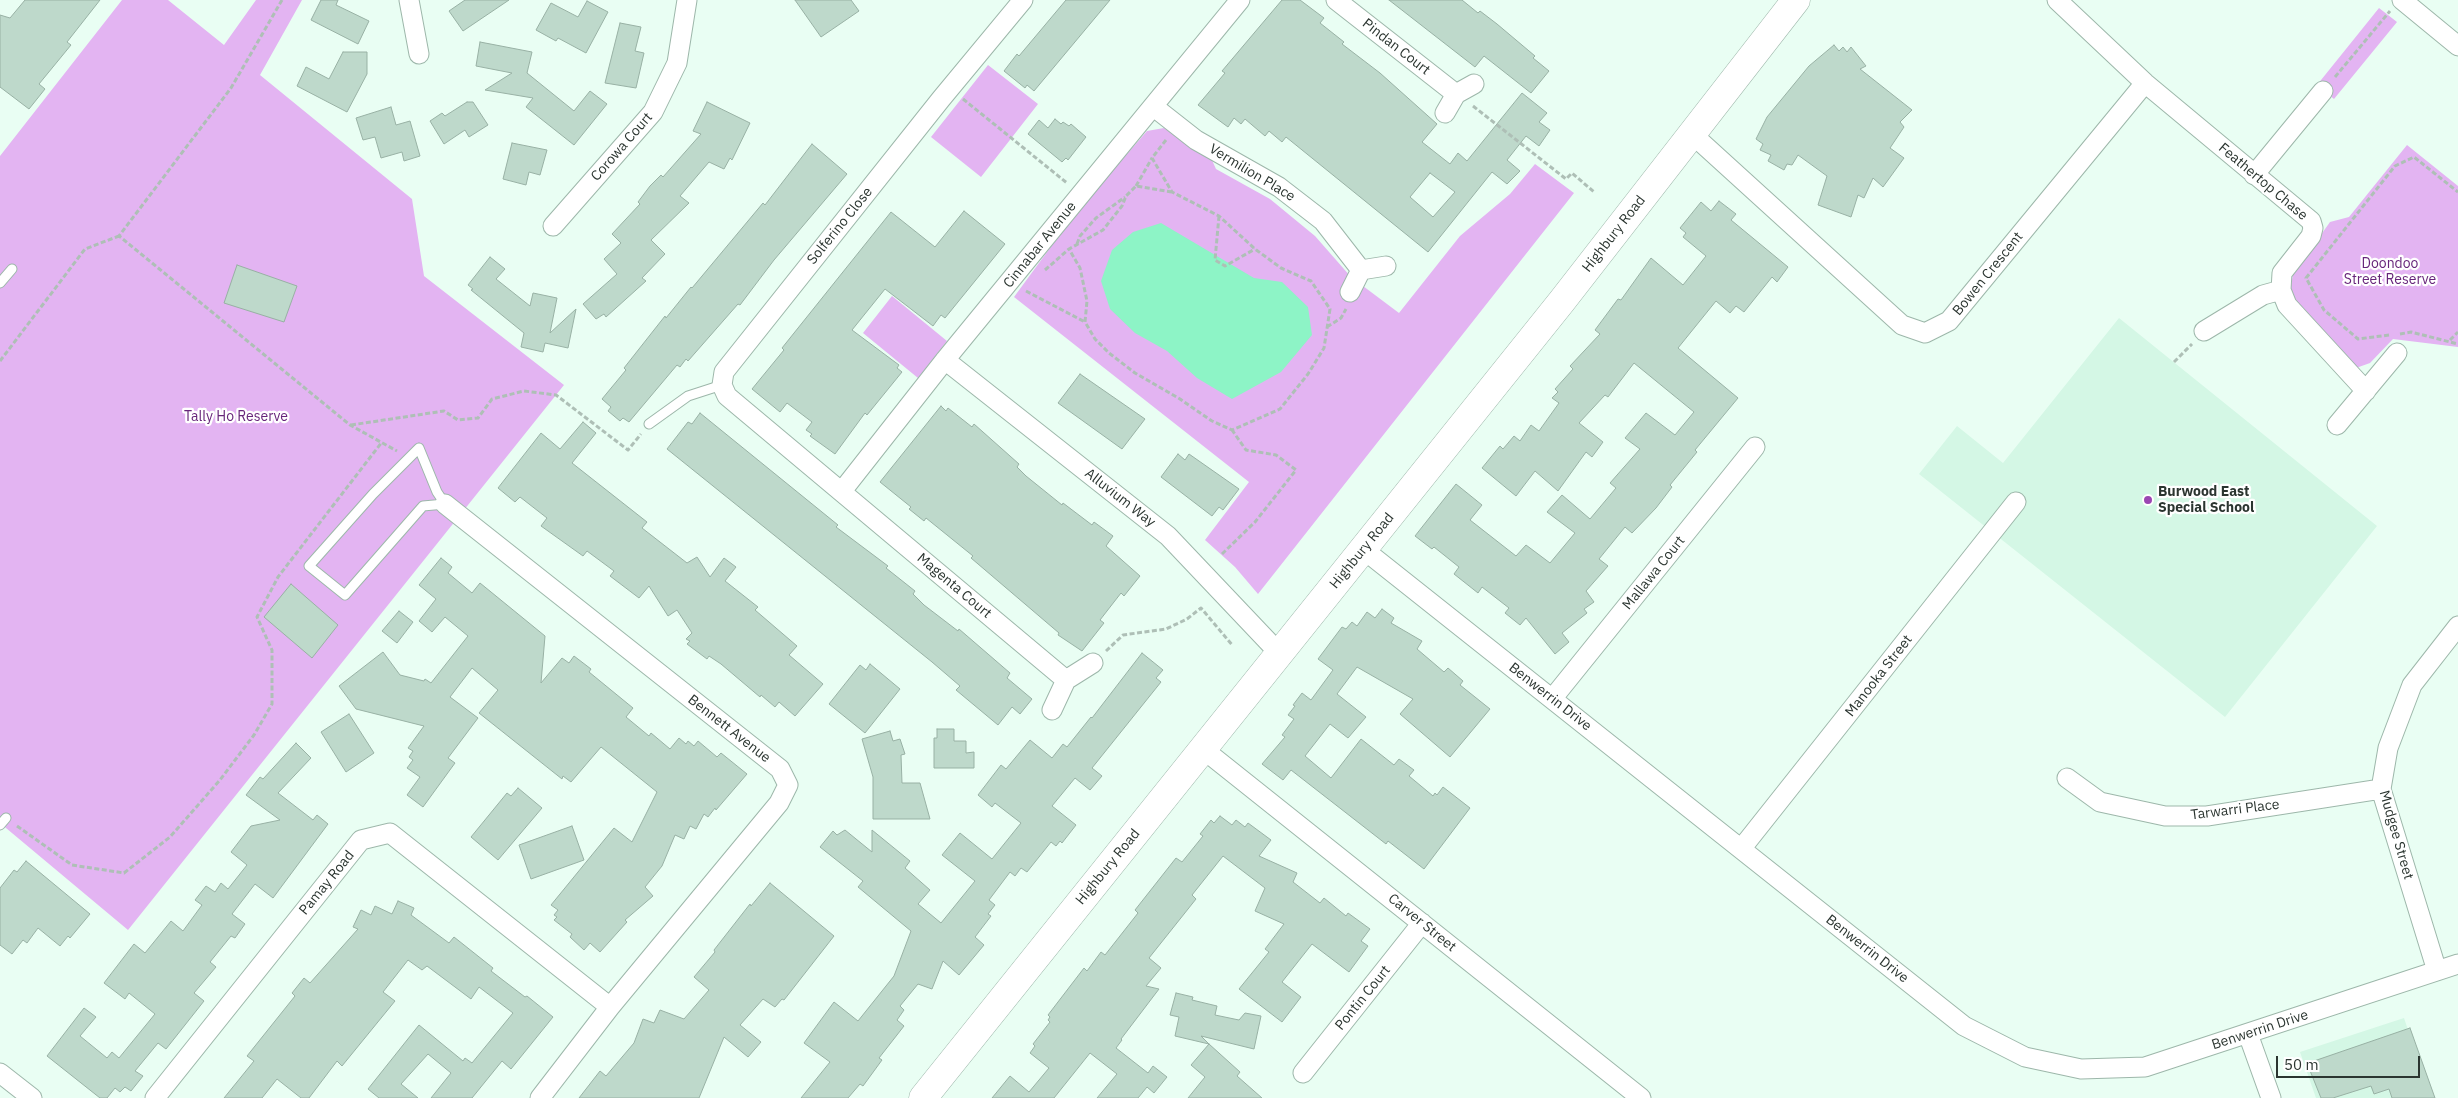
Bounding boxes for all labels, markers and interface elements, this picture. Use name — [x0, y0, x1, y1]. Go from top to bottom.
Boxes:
street label: Pindan Court — [1359, 15, 1433, 79]
street label: Corowa Court — [588, 109, 656, 185]
street label: Feathertop Chase — [2215, 140, 2311, 224]
street label: Vermilion Place — [1206, 141, 1298, 205]
street label: Solferino Close — [804, 184, 876, 268]
street label: Highbury Road — [1579, 192, 1649, 276]
street label: Cinnabar Avenue — [1000, 198, 1080, 292]
street label: Bowen Crescent — [1949, 229, 2027, 319]
park label: Doondoo Street Reserve — [2344, 256, 2436, 288]
park label: Tally Ho Reserve — [184, 409, 288, 425]
street label: Alluvium Way — [1081, 465, 1159, 531]
place label: Burwood East Special School — [2158, 484, 2254, 516]
marker: Burwood East Special School — [2142, 494, 2154, 506]
street label: Highbury Road — [1326, 510, 1398, 592]
street label: Mallawa Court — [1619, 533, 1689, 613]
street label: Magenta Court — [913, 550, 995, 622]
street label: Manooka Street — [1842, 632, 1916, 720]
street label: Benwerrin Drive — [1505, 659, 1595, 735]
street label: Bennett Avenue — [684, 692, 774, 766]
street label: Mudgee Street — [2375, 789, 2417, 881]
street label: Tarwarri Place — [2190, 796, 2280, 824]
street label: Highbury Road — [1072, 826, 1144, 908]
street label: Pamay Road — [296, 847, 358, 919]
street label: Carver Street — [1385, 890, 1459, 956]
street label: Benwerrin Drive — [1822, 911, 1912, 987]
street label: Pontin Court — [1332, 962, 1394, 1034]
street label: Benwerrin Drive — [2210, 1006, 2310, 1054]
scale bar — [2278, 1046, 2422, 1078]
text: 50 m — [2284, 1055, 2319, 1074]

